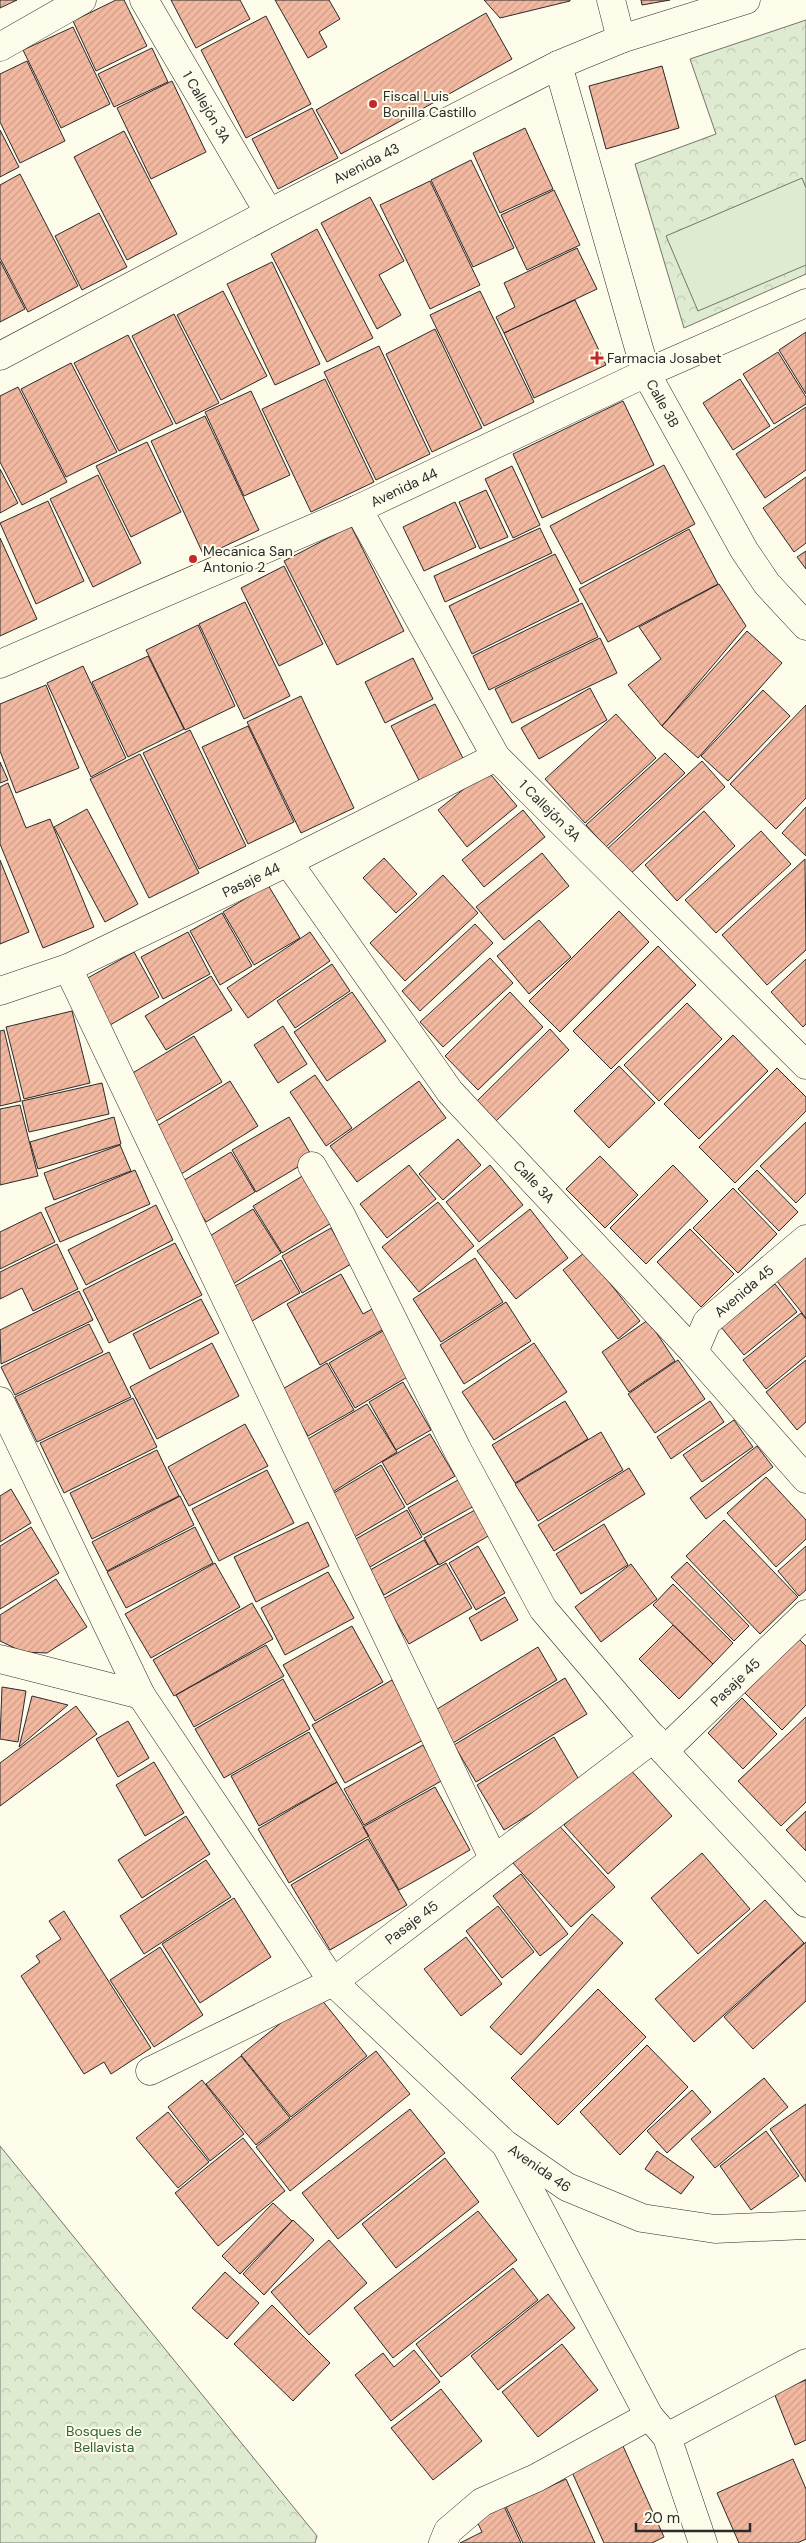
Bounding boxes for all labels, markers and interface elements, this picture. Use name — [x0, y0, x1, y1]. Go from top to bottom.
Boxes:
street label: 1 Callejón 3A — [179, 68, 235, 146]
place label: Fiscal Luis Bonilla Castillo — [383, 87, 477, 121]
marker: Fiscal Luis Bonilla Castillo — [367, 98, 379, 110]
street label: Avenida 43 — [330, 139, 402, 188]
place label: Farmacia Josabet — [607, 349, 722, 367]
marker: Farmacia Josabet — [591, 352, 603, 364]
street label: Calle 3B — [642, 376, 683, 431]
street label: Avenida 44 — [368, 464, 441, 511]
place label: Mecanica San Antonio 2 — [203, 542, 293, 576]
marker: Mecanica San Antonio 2 — [187, 553, 199, 565]
street label: 1 Callejón 3A — [515, 776, 585, 845]
street label: Pasaje 44 — [219, 858, 283, 901]
street label: Calle 3A — [509, 1156, 559, 1207]
street label: Avenida 45 — [711, 1261, 777, 1321]
street label: Pasaje 45 — [707, 1654, 764, 1710]
street label: Pasaje 45 — [381, 1896, 442, 1948]
street label: Avenida 46 — [505, 2140, 575, 2196]
park label: Bosques de Bellavista — [66, 2422, 142, 2456]
scale bar — [636, 2500, 750, 2532]
text: 20 m — [644, 2508, 680, 2528]

